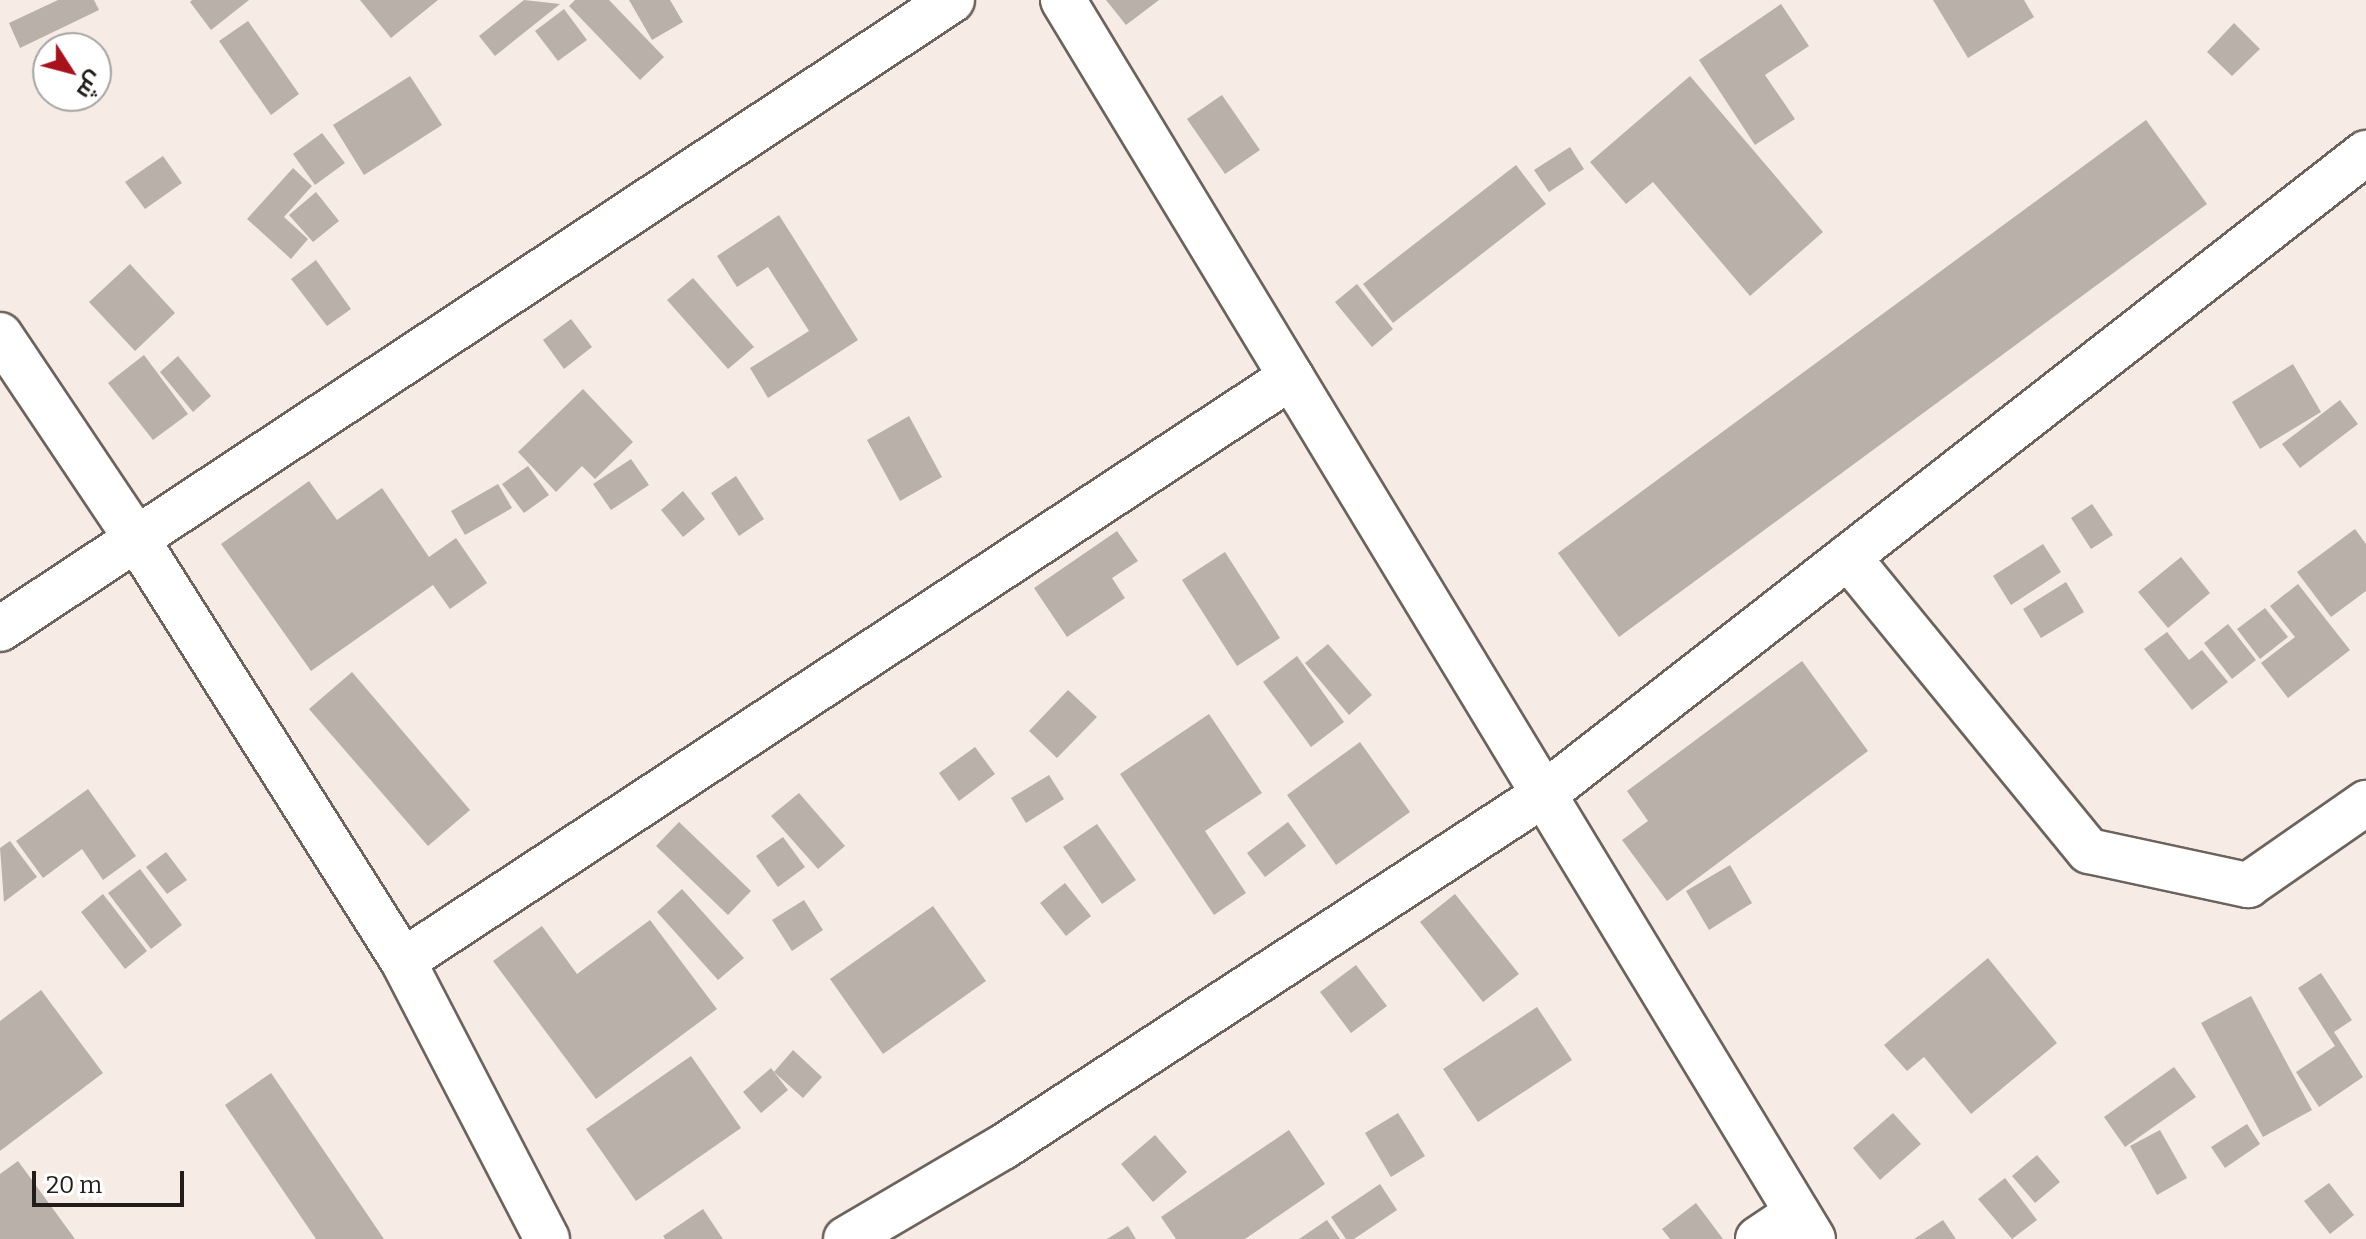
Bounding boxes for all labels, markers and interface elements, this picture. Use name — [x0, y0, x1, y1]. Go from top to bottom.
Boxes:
north arrow — [32, 32, 112, 112]
text: ش — [71, 66, 109, 105]
scale bar — [36, 1155, 188, 1205]
text: 20 m — [46, 1171, 102, 1199]

